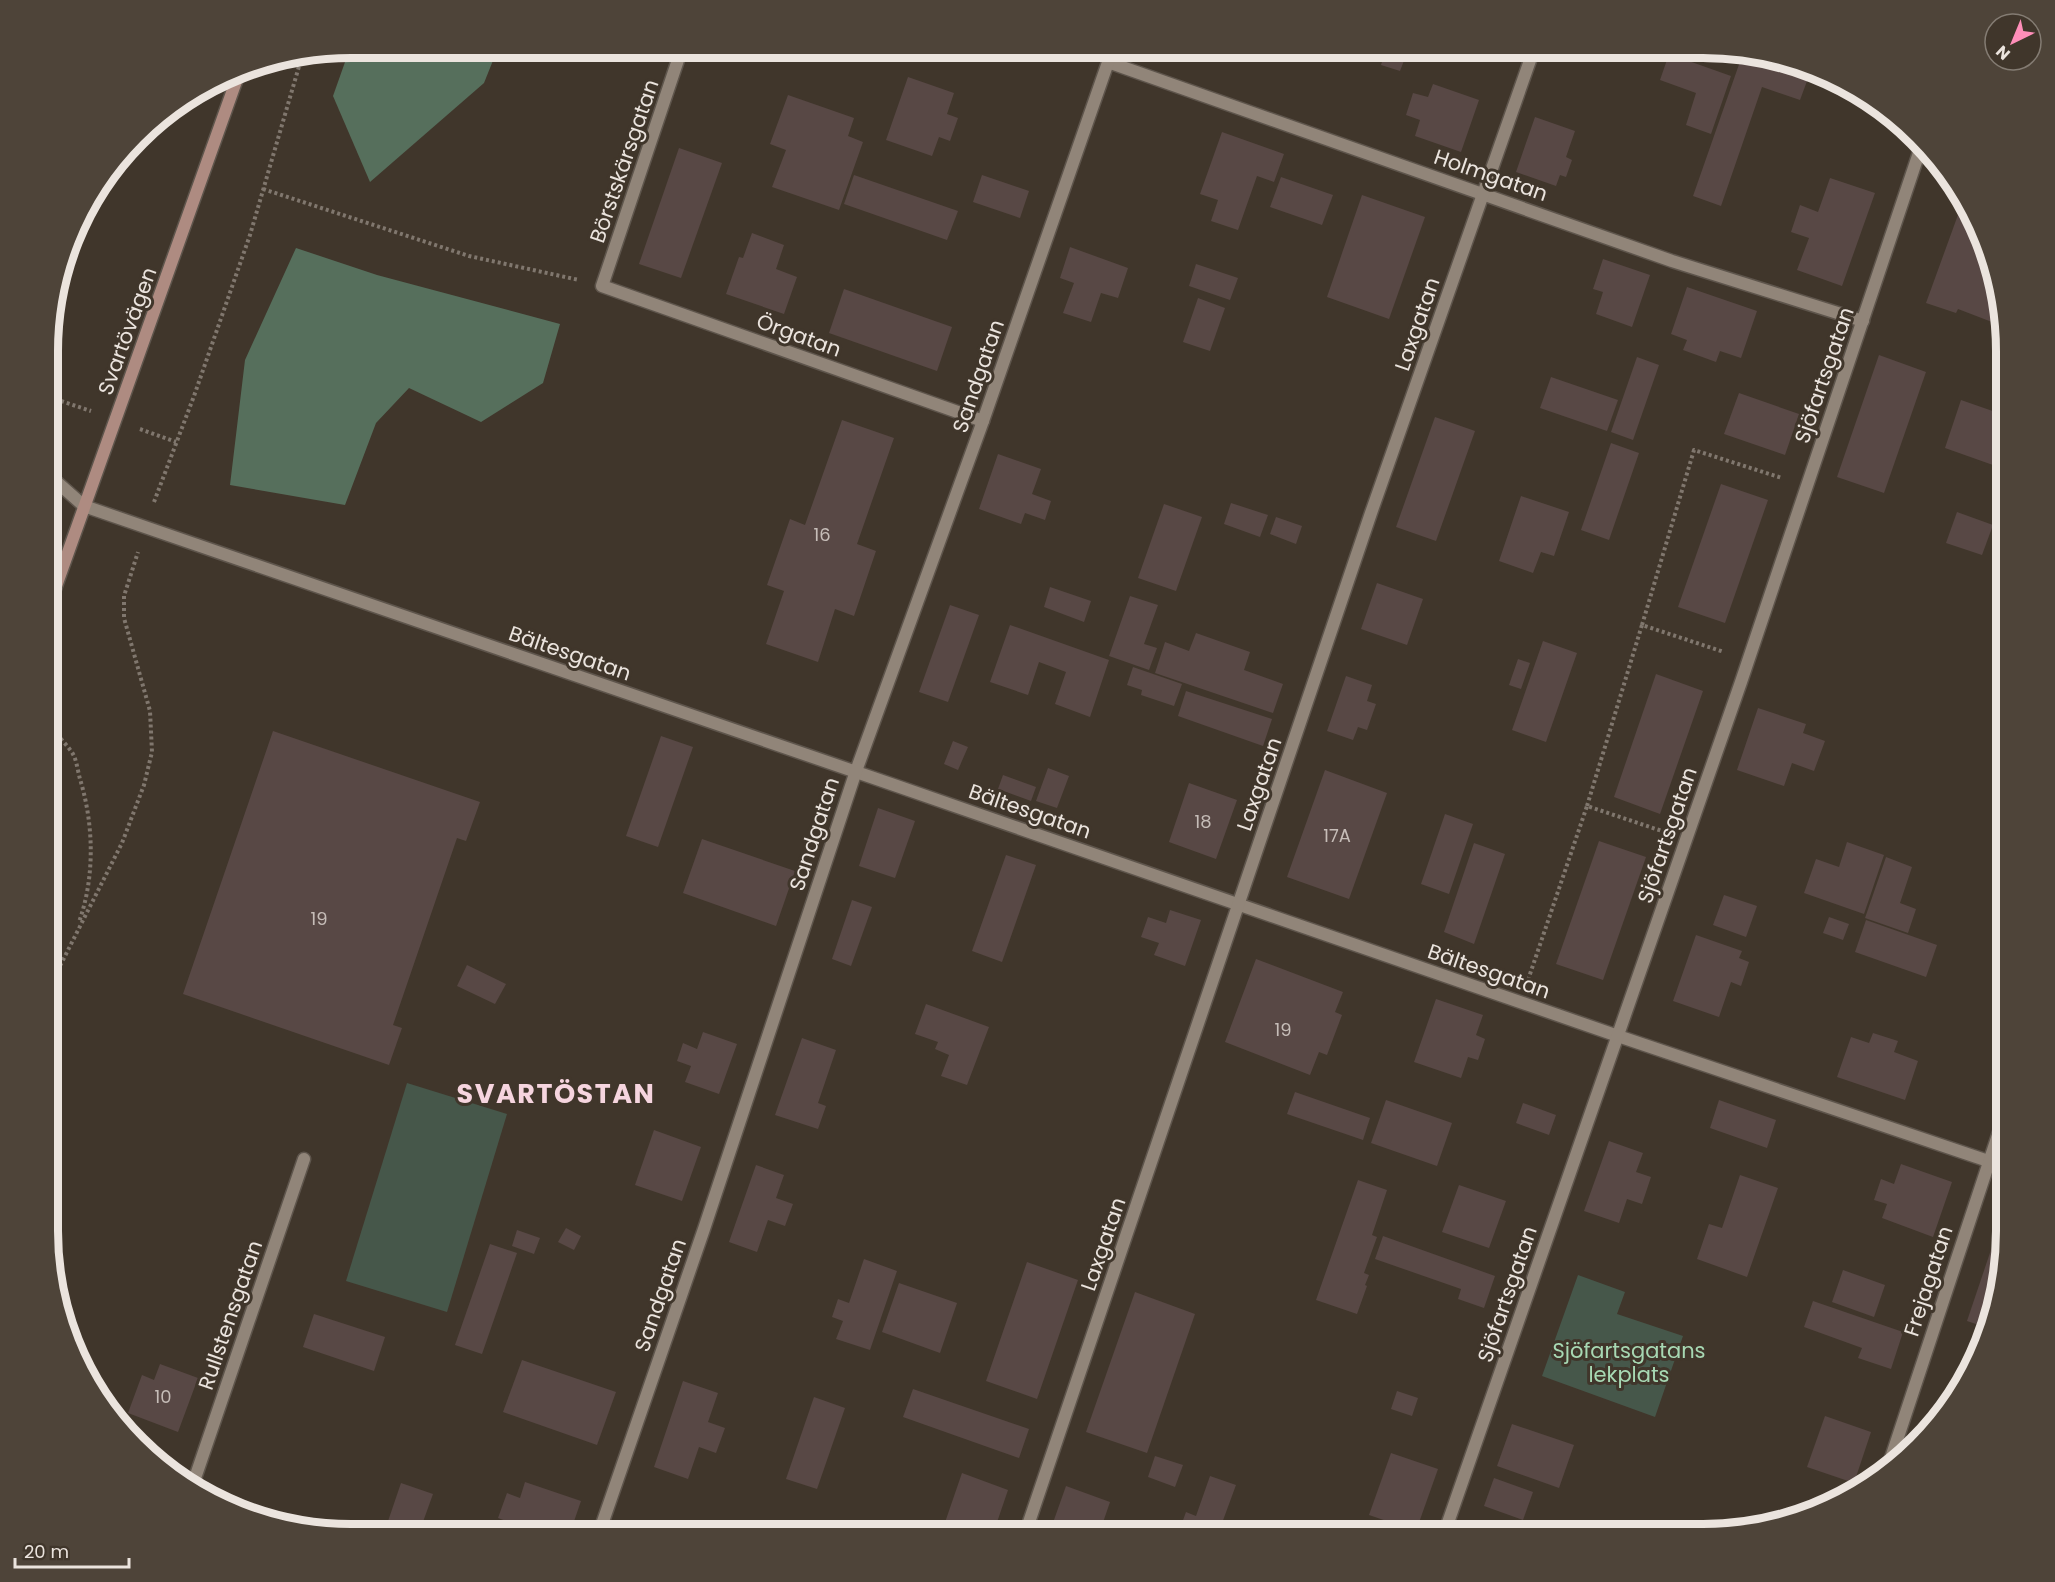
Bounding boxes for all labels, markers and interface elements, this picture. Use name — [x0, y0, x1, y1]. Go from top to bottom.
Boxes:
north arrow — [1983, 12, 2043, 72]
text: N — [1991, 40, 2015, 65]
street label: Börstskärsgatan — [582, 75, 666, 247]
street label: Holmgatan — [1430, 142, 1552, 208]
street label: Svartövägen — [90, 263, 164, 399]
street label: Laxgatan — [1387, 273, 1447, 375]
street label: Sjöfartsgatan — [1787, 303, 1861, 447]
street label: Örgatan — [753, 306, 845, 364]
street label: Sandgatan — [945, 316, 1011, 436]
house number: 16 — [813, 522, 831, 547]
street label: Bältesgatan — [505, 619, 635, 687]
street label: Laxgatan — [1229, 733, 1289, 835]
street label: Sjöfartsgatan — [1630, 763, 1704, 907]
street label: Sandgatan — [782, 773, 846, 895]
street label: Bältesgatan — [965, 777, 1095, 845]
house number: 18 — [1194, 809, 1212, 834]
house number: 17A — [1323, 823, 1351, 848]
house number: 19 — [310, 906, 328, 931]
street label: Bältesgatan — [1424, 937, 1554, 1005]
house number: 19 — [1274, 1017, 1292, 1042]
district label: SVARTÖSTAN — [457, 1075, 655, 1112]
street label: Laxgatan — [1073, 1193, 1133, 1295]
street label: Sjöfartsgatan — [1470, 1222, 1544, 1366]
street label: Frejagatan — [1897, 1222, 1959, 1340]
street label: Sandgatan — [627, 1235, 693, 1355]
street label: Rullstensgatan — [191, 1236, 269, 1394]
park label: Sjöfartsgatans lekplats — [1552, 1336, 1706, 1389]
house number: 10 — [154, 1384, 172, 1409]
scale bar — [15, 1531, 129, 1569]
text: 20 m — [24, 1539, 69, 1564]

